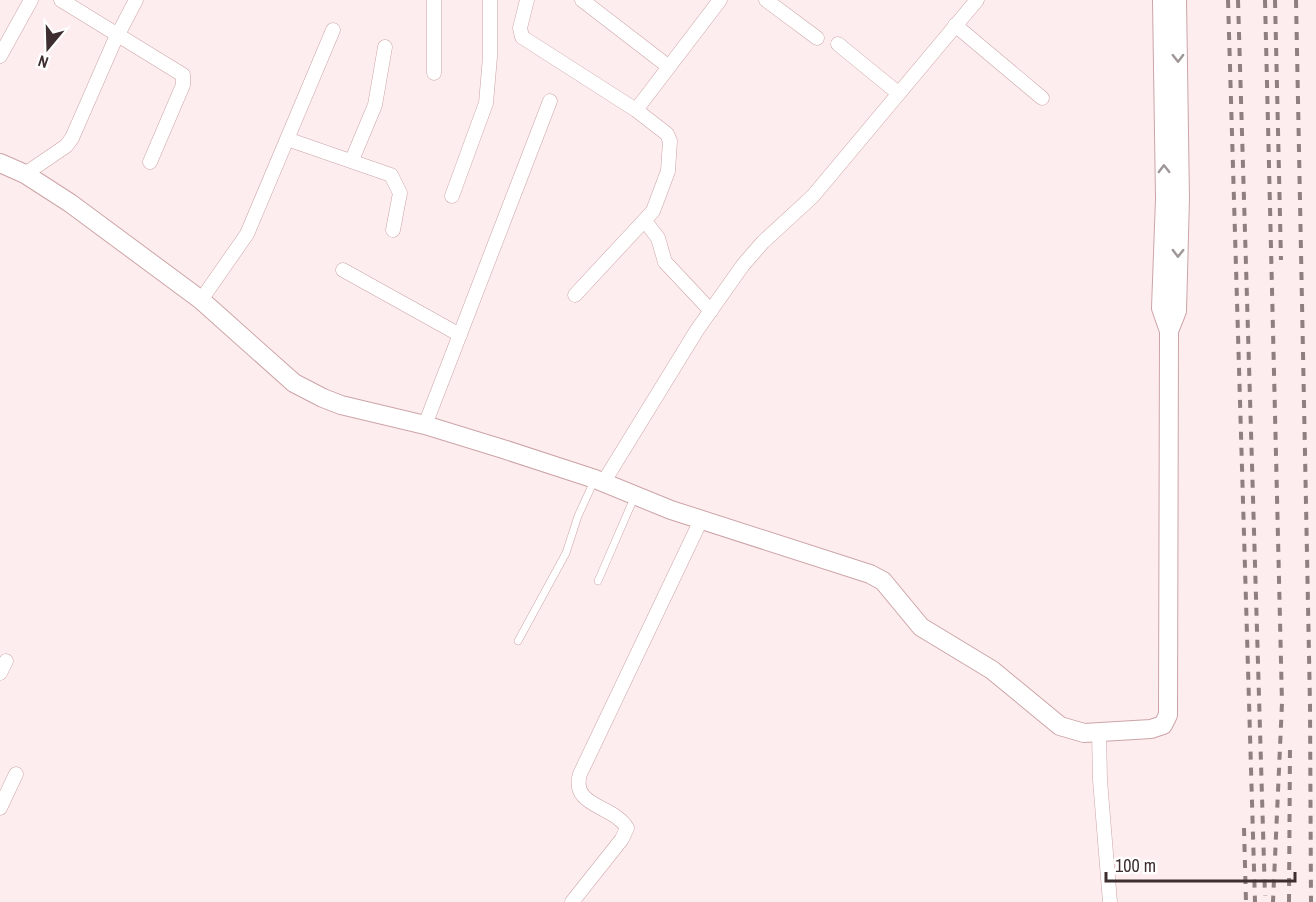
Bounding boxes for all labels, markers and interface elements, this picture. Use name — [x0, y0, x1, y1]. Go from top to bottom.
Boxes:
north arrow — [18, 18, 78, 78]
text: N — [35, 50, 51, 74]
one-way arrow — [1172, 54, 1184, 63]
one-way arrow — [1158, 164, 1171, 173]
one-way arrow — [1172, 249, 1185, 258]
scale bar — [1106, 845, 1295, 883]
text: 100 m — [1115, 853, 1156, 878]

